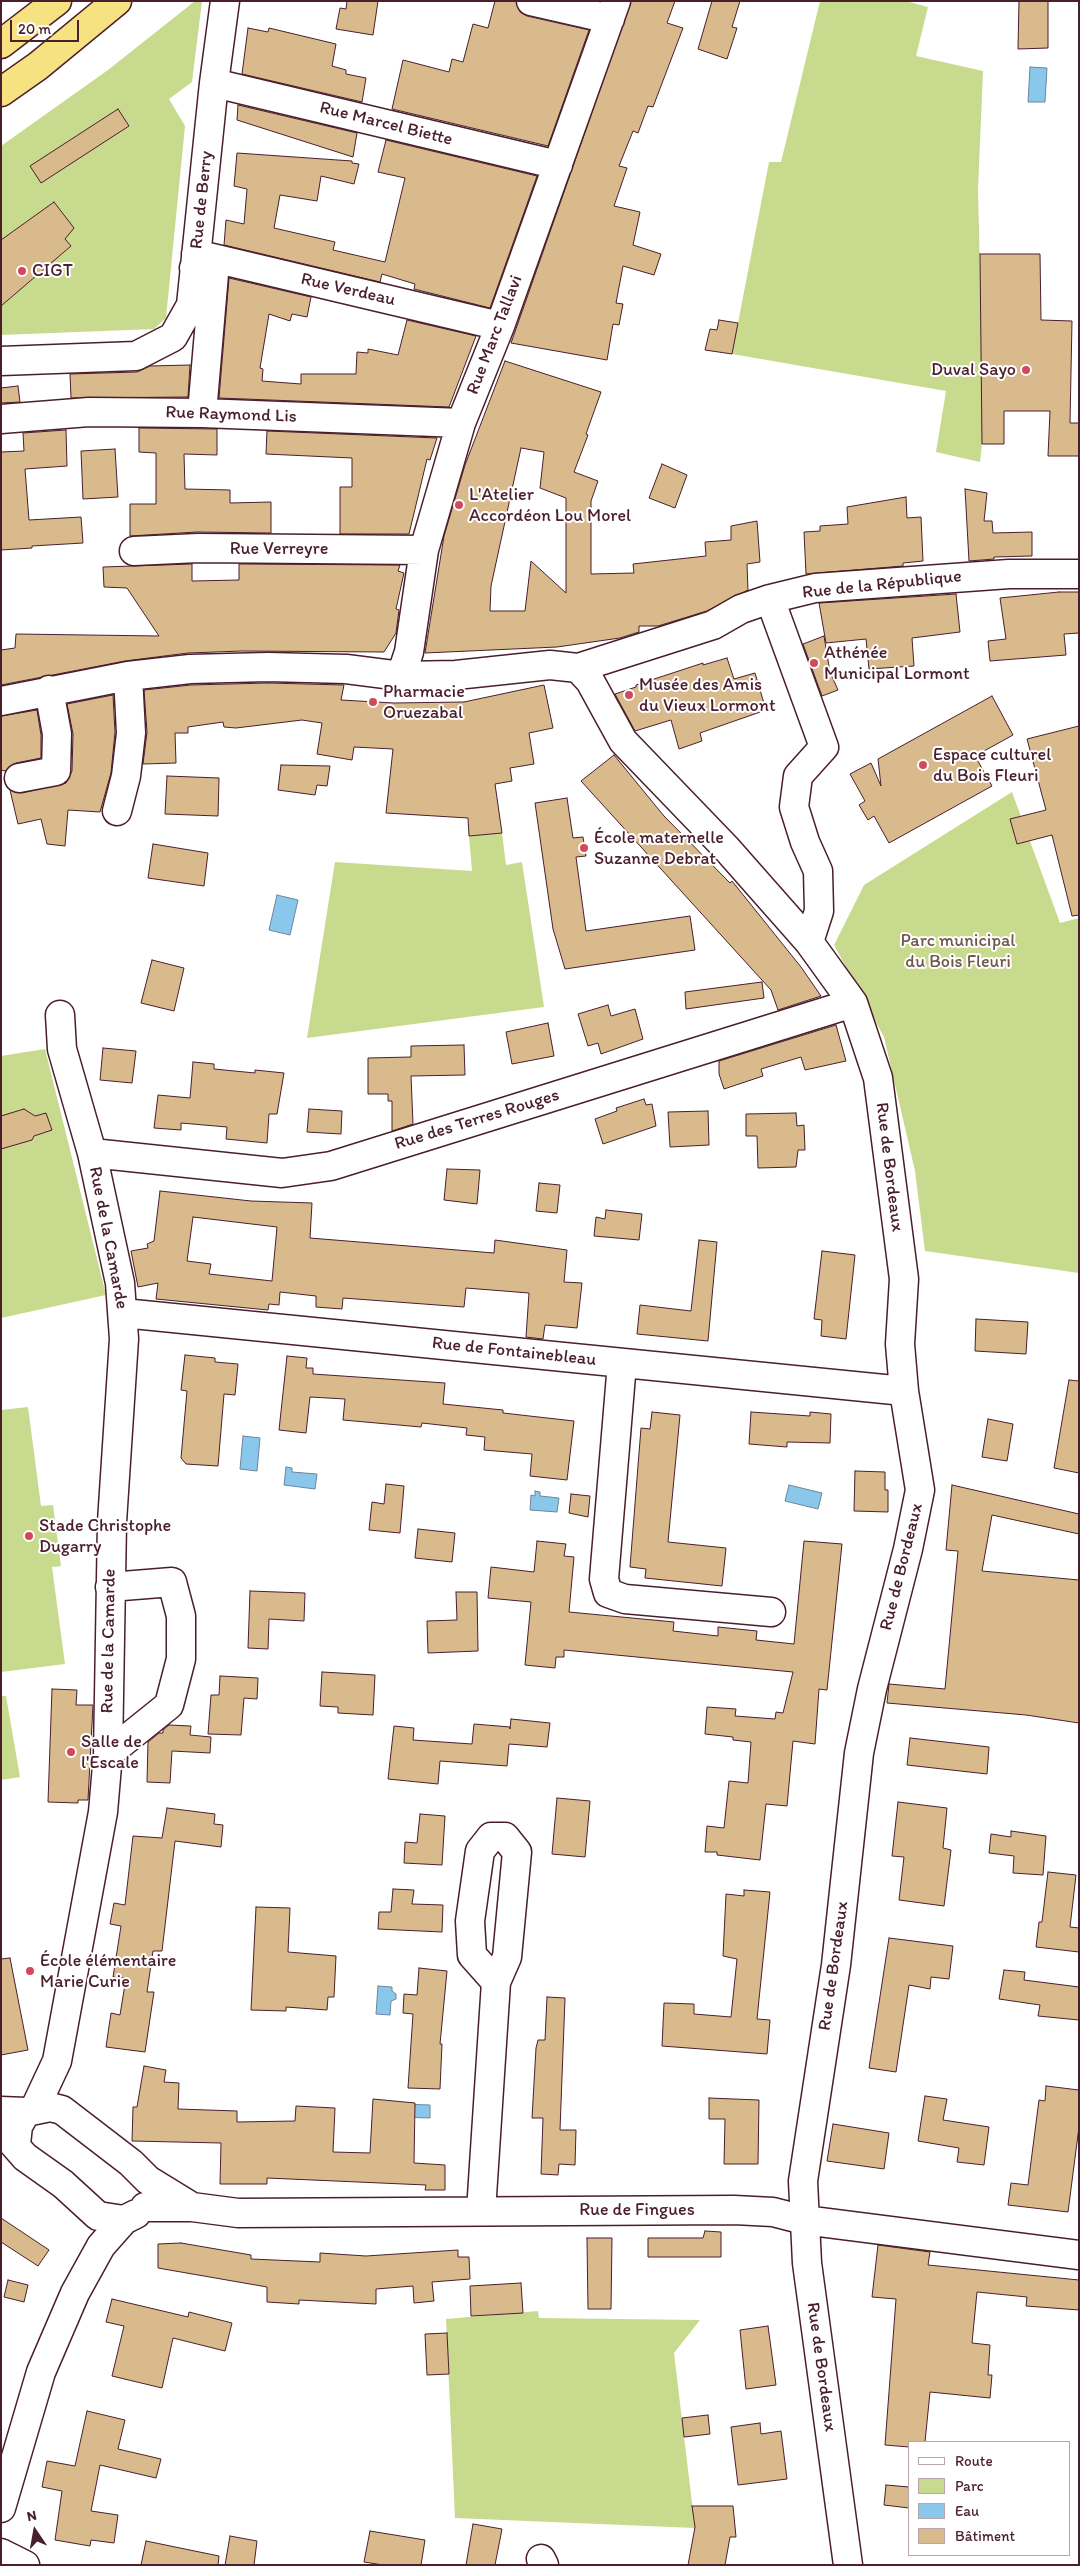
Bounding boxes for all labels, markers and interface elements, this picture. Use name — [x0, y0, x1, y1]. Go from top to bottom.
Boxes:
scale bar — [12, 10, 81, 42]
text: 20 m — [18, 20, 51, 38]
street label: Rue Marcel Biette — [317, 97, 455, 151]
street label: Rue de Berry — [186, 150, 218, 250]
place label: CIGT — [32, 260, 73, 282]
marker: CIGT — [16, 265, 28, 277]
street label: Rue Verdeau — [299, 269, 397, 311]
street label: Rue Marc Tallavi — [462, 272, 528, 398]
place label: Duval Sayo — [931, 359, 1016, 381]
marker: Duval Sayo — [1020, 364, 1032, 376]
street label: Rue Raymond Lis — [165, 402, 297, 428]
place label: L'Atelier Accordéon Lou Morel — [469, 484, 631, 526]
marker: L'Atelier Accordéon Lou Morel — [453, 499, 465, 511]
street label: Rue Verreyre — [230, 538, 328, 560]
street label: Rue de la République — [801, 566, 963, 604]
place label: Athénée Municipal Lormont — [824, 642, 970, 684]
marker: Athénée Municipal Lormont — [808, 657, 820, 669]
place label: Musée des Amis du Vieux Lormont — [639, 674, 776, 716]
place label: Pharmacie Oruezabal — [383, 681, 465, 724]
marker: Musée des Amis du Vieux Lormont — [623, 689, 635, 701]
marker: Pharmacie Oruezabal — [367, 696, 379, 708]
place label: Espace culturel du Bois Fleuri — [933, 744, 1051, 786]
marker: Espace culturel du Bois Fleuri — [917, 759, 929, 771]
place label: École maternelle Suzanne Debrat — [594, 827, 724, 870]
marker: École maternelle Suzanne Debrat — [578, 842, 590, 854]
park label: Parc municipal du Bois Fleuri — [901, 930, 1015, 972]
street label: Rue des Terres Rouges — [392, 1085, 562, 1155]
street label: Rue de Bordeaux — [870, 1101, 908, 1233]
street label: Rue de la Camarde — [84, 1165, 132, 1311]
street label: Rue de Fontainebleau — [431, 1333, 597, 1371]
street label: Rue de Bordeaux — [876, 1501, 928, 1633]
place label: Stade Christophe Dugarry — [39, 1515, 171, 1558]
marker: Stade Christophe Dugarry — [23, 1530, 35, 1542]
street label: Rue de la Camarde — [97, 1569, 121, 1713]
place label: Salle de l'Escale — [81, 1731, 142, 1774]
marker: Salle de l'Escale — [65, 1746, 77, 1758]
street label: Rue de Bordeaux — [814, 1900, 854, 2032]
place label: École élémentaire Marie Curie — [40, 1950, 176, 1992]
marker: École élémentaire Marie Curie — [24, 1965, 36, 1977]
street label: Rue de Fingues — [579, 2199, 695, 2221]
street label: Rue de Bordeaux — [801, 2301, 841, 2433]
legend — [908, 2441, 1070, 2556]
text: Route — [955, 2452, 993, 2470]
text: Parc — [955, 2477, 984, 2495]
text: Eau — [955, 2502, 979, 2520]
north arrow — [10, 2506, 60, 2556]
text: N — [25, 2507, 38, 2525]
text: Bâtiment — [955, 2527, 1015, 2545]

